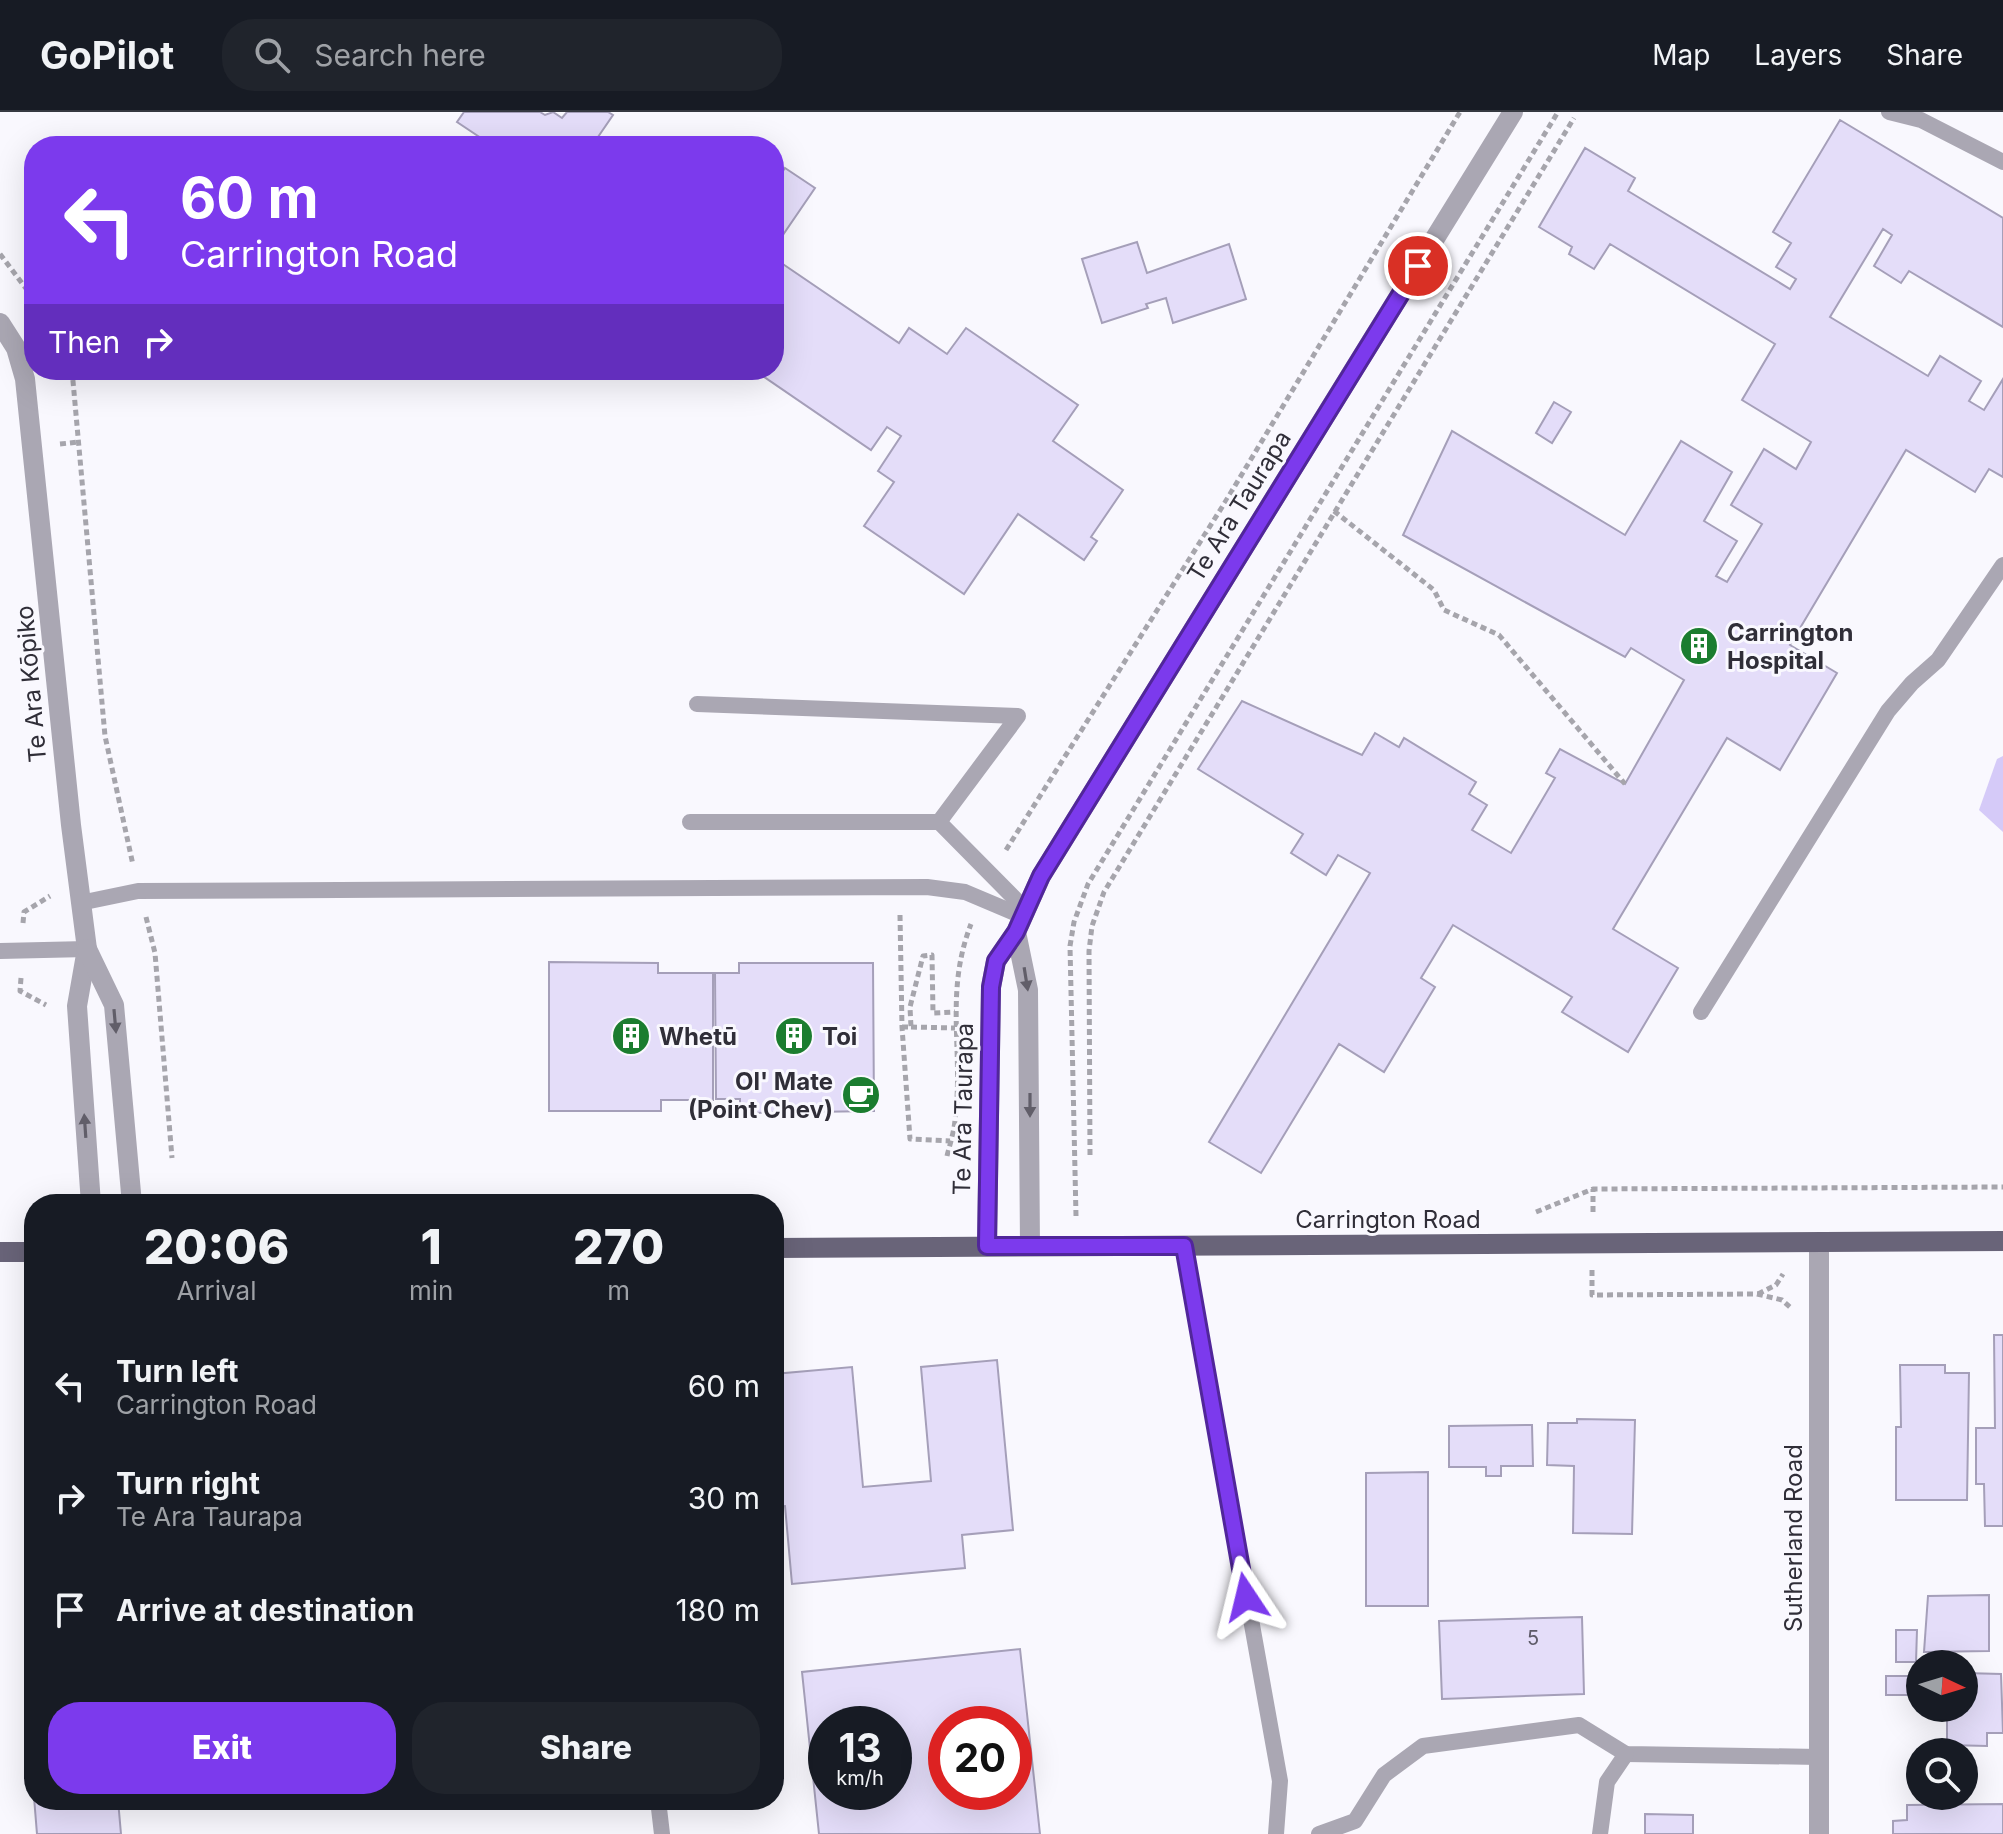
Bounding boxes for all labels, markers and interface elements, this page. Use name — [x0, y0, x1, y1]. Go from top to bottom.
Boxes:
search box — [222, 19, 782, 91]
text: GoPilot — [40, 32, 174, 78]
icon: search — [250, 33, 294, 77]
text: Search here — [314, 37, 486, 73]
text: Map — [1652, 38, 1710, 72]
text: Layers — [1754, 38, 1842, 72]
text: Share — [1886, 38, 1963, 72]
text: 60 m — [180, 164, 319, 232]
icon: left — [48, 168, 152, 272]
text: Carrington Road — [180, 232, 458, 276]
pin — [1384, 232, 1452, 300]
icon: arrive — [1396, 244, 1440, 288]
icon: right — [136, 320, 180, 364]
text: Then — [48, 324, 120, 360]
street label: Te Ara Taurapa — [1181, 425, 1297, 587]
street label: Te Ara Kōpiko — [10, 604, 52, 764]
place label: Carrington Hospital — [1727, 618, 1853, 675]
building icon: Carrington Hospital — [1678, 625, 1720, 667]
one-way arrow — [1020, 966, 1033, 991]
one-way arrow — [109, 1009, 122, 1034]
building icon: Whetū — [610, 1015, 652, 1057]
building icon: Toi — [773, 1015, 815, 1057]
place label: Whetū — [659, 1022, 737, 1051]
place label: Toi — [822, 1022, 857, 1051]
street label: Te Ara Taurapa — [947, 1023, 979, 1195]
place label: Ol' Mate (Point Chev) — [688, 1067, 833, 1124]
cafe icon: Ol' Mate (Point Chev) — [840, 1074, 882, 1116]
one-way arrow — [1024, 1093, 1036, 1118]
one-way arrow — [78, 1113, 91, 1138]
street label: Carrington Road — [1295, 1205, 1481, 1234]
text: 20:06 — [144, 1217, 289, 1276]
text: 1 — [421, 1217, 442, 1276]
text: 270 — [573, 1217, 664, 1276]
text: Arrival — [176, 1275, 256, 1306]
text: min — [409, 1275, 453, 1306]
text: m — [607, 1275, 630, 1306]
text: Turn left — [116, 1353, 238, 1389]
icon: left — [48, 1364, 92, 1408]
text: 60 m — [688, 1368, 760, 1404]
text: Carrington Road — [116, 1389, 317, 1420]
street label: Sutherland Road — [1779, 1444, 1808, 1632]
text: Turn right — [116, 1465, 260, 1501]
icon: right — [48, 1476, 92, 1520]
text: 30 m — [688, 1480, 760, 1516]
text: Te Ara Taurapa — [116, 1501, 303, 1532]
position arrow — [1204, 1555, 1288, 1639]
icon: arrive — [48, 1588, 92, 1632]
text: Arrive at destination — [116, 1592, 414, 1628]
text: 180 m — [676, 1592, 760, 1628]
house number: 5 — [1527, 1626, 1539, 1650]
north arrow — [1906, 1650, 1978, 1722]
map controls — [1906, 1650, 1978, 1810]
button: Exit — [48, 1702, 396, 1794]
button: Share — [412, 1702, 760, 1794]
speed limit sign: 20 — [928, 1706, 1032, 1810]
text: 13 — [838, 1723, 882, 1772]
button: search — [1906, 1738, 1978, 1810]
text: km/h — [836, 1766, 884, 1790]

